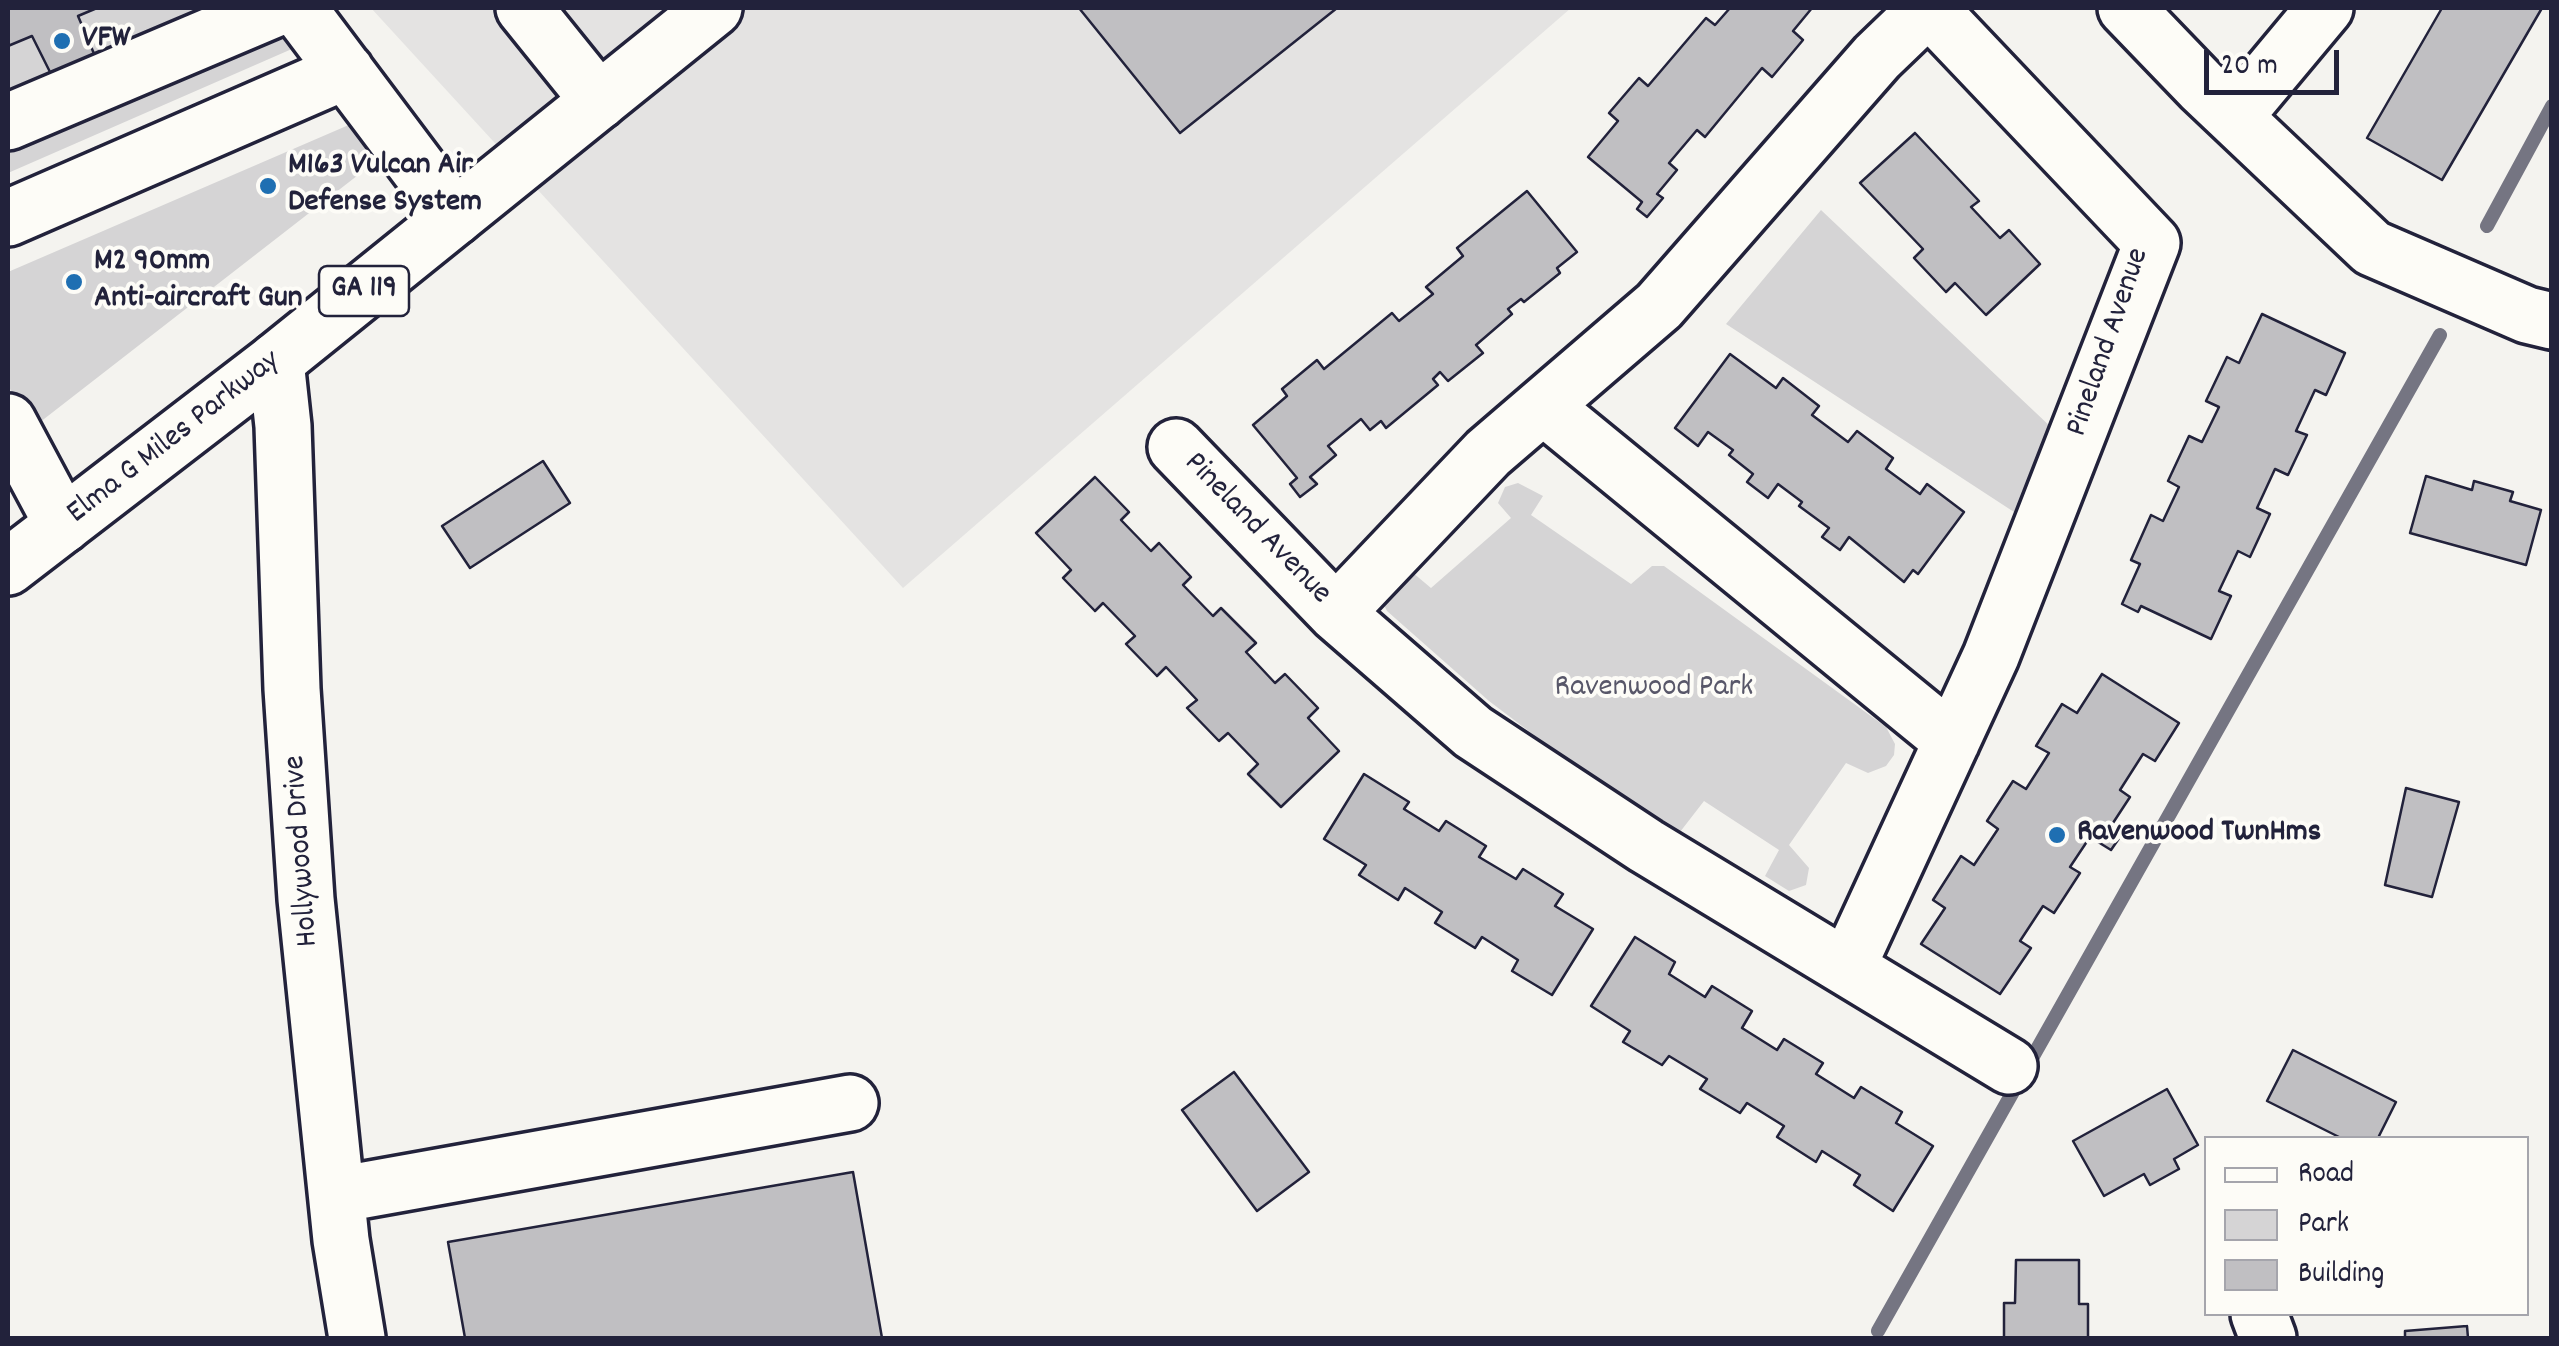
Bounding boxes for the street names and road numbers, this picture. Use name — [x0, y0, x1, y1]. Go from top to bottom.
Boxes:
street label: Pineland Avenue — [2060, 244, 2160, 442]
road number: GA 119 — [319, 266, 409, 316]
street label: Elma G Miles Parkway — [61, 344, 289, 534]
street label: Pineland Avenue — [1174, 446, 1338, 614]
street label: Hollywood Drive — [278, 754, 330, 948]

